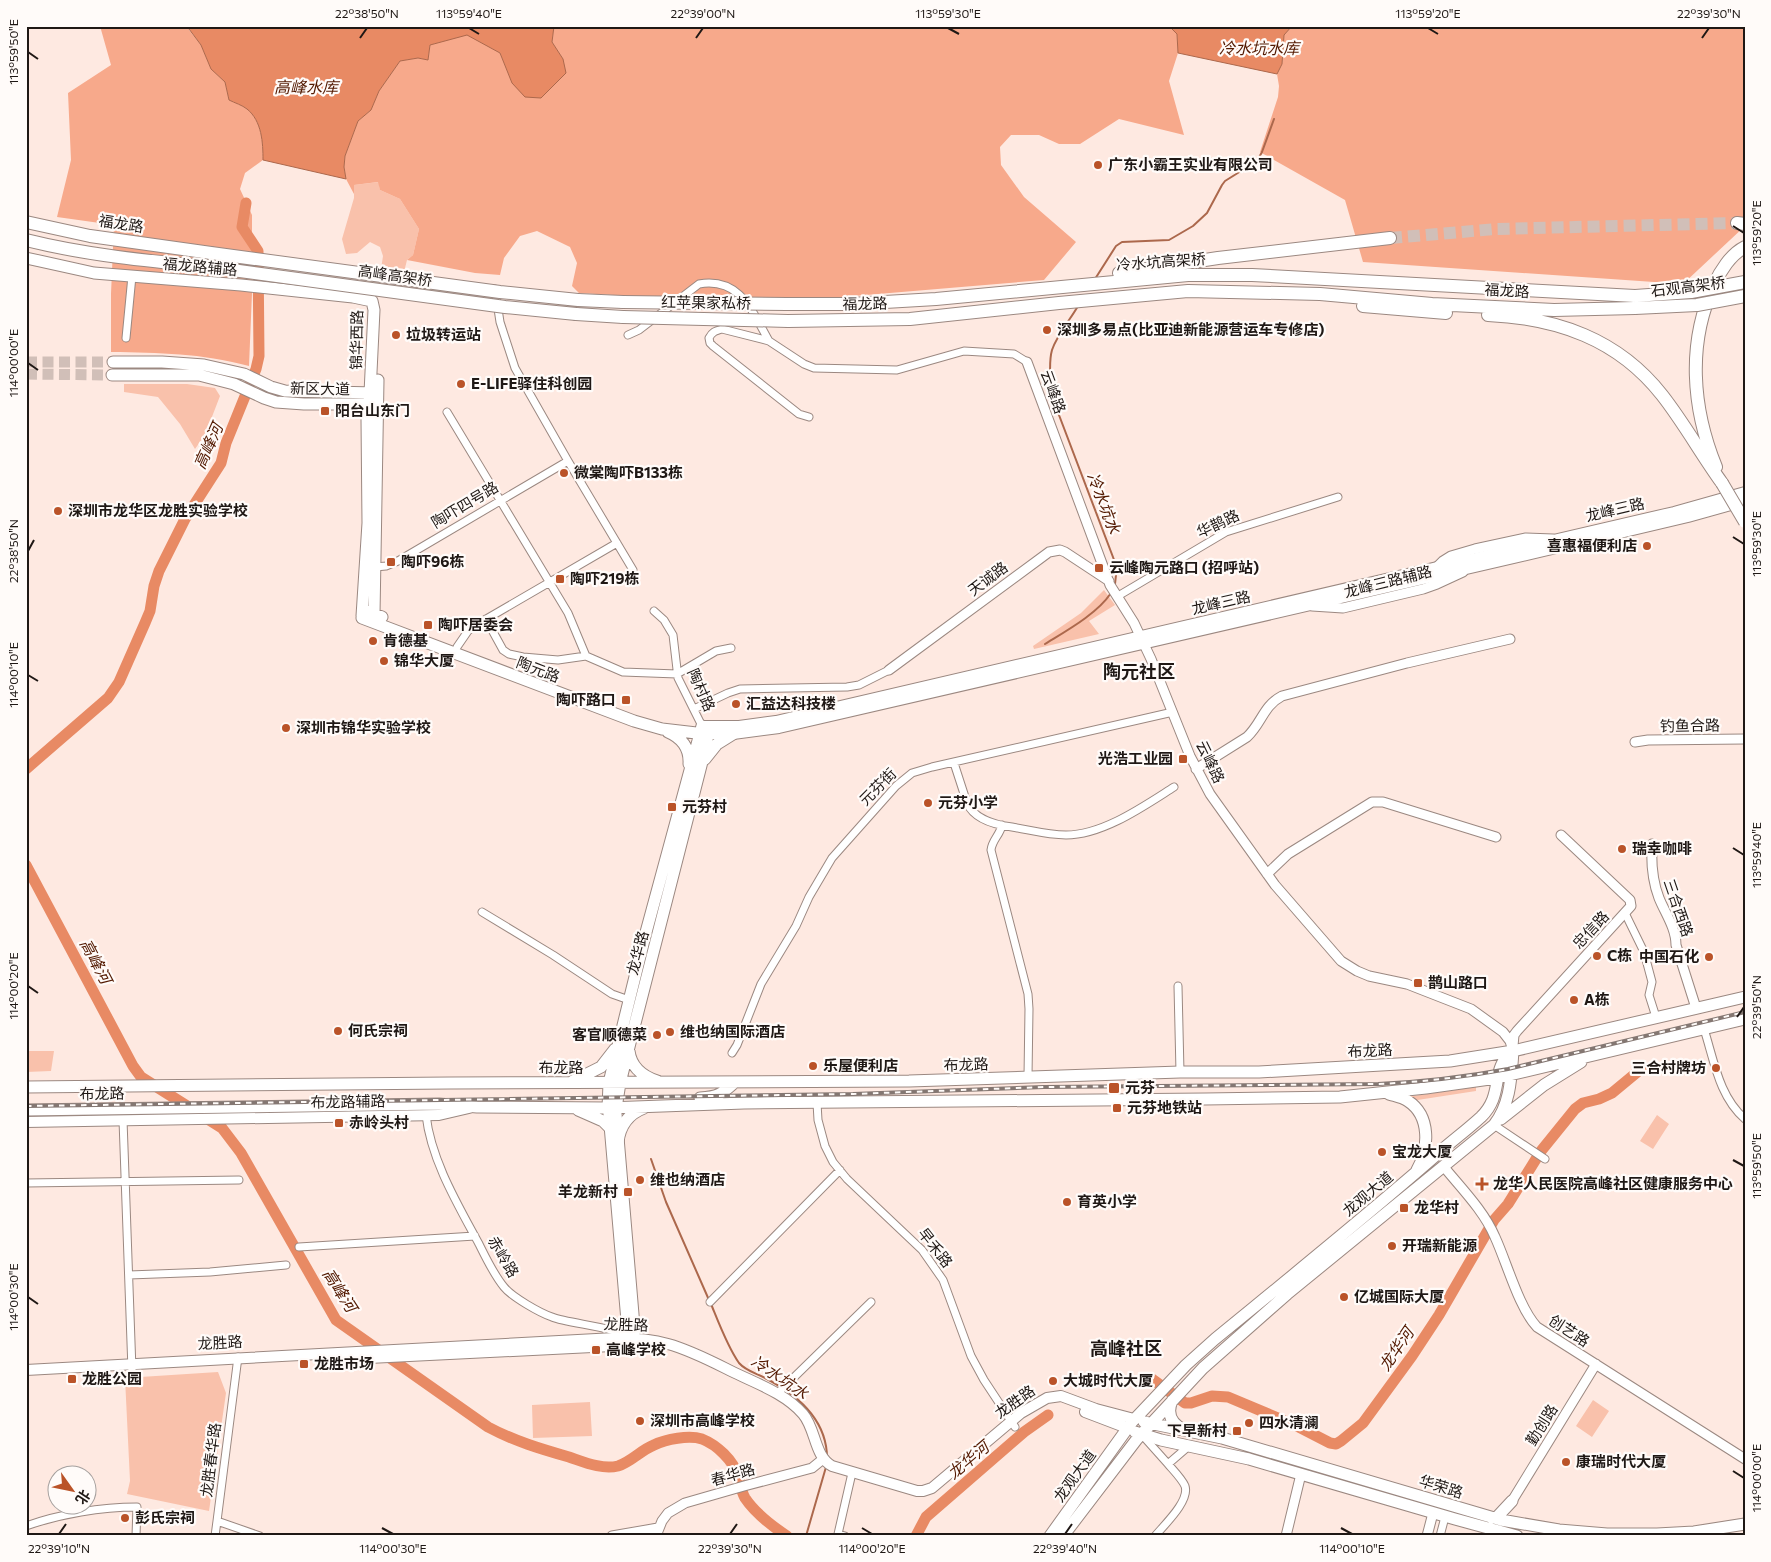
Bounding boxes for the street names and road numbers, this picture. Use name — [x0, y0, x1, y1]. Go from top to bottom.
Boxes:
street label: 福龙路 — [98, 211, 145, 235]
street label: 冷水坑高架桥 — [1115, 249, 1206, 273]
street label: 福龙路辅路 — [162, 254, 238, 278]
street label: 高峰高架桥 — [357, 261, 434, 289]
street label: 石观高架桥 — [1650, 273, 1726, 300]
street label: 福龙路 — [1484, 280, 1530, 300]
street label: 红苹果家私桥 — [661, 292, 751, 312]
street label: 福龙路 — [842, 294, 888, 312]
street label: 锦华西路 — [346, 310, 366, 370]
street label: 云峰路 — [1038, 367, 1070, 416]
street label: 新区大道 — [290, 378, 350, 398]
street label: 陶吓四号路 — [428, 477, 501, 531]
street label: 龙峰三路 — [1584, 494, 1646, 525]
street label: 华鹊路 — [1193, 505, 1242, 541]
street label: 天诚路 — [964, 557, 1011, 599]
street label: 龙峰三路辅路 — [1342, 561, 1434, 601]
street label: 龙峰三路 — [1190, 587, 1252, 618]
street label: 陶元路 — [514, 653, 563, 686]
street label: 陶村路 — [685, 665, 719, 714]
street label: 钓鱼合路 — [1660, 715, 1720, 735]
street label: 云峰路 — [1193, 737, 1229, 786]
street label: 元芬街 — [855, 764, 900, 809]
street label: 三合西路 — [1661, 876, 1697, 939]
street label: 忠信路 — [1568, 907, 1612, 952]
street label: 龙华路 — [623, 929, 652, 977]
street label: 布龙路 — [1347, 1040, 1393, 1060]
street label: 布龙路 — [943, 1054, 989, 1074]
street label: 布龙路 — [538, 1058, 584, 1076]
street label: 布龙路 — [79, 1084, 125, 1102]
street label: 布龙路辅路 — [310, 1091, 386, 1111]
street label: 龙观大道 — [1339, 1167, 1396, 1219]
street label: 早禾路 — [915, 1224, 957, 1271]
street label: 赤岭路 — [485, 1233, 523, 1280]
street label: 创艺路 — [1546, 1310, 1593, 1350]
street label: 龙胜路 — [603, 1314, 649, 1334]
street label: 龙胜路 — [197, 1332, 243, 1352]
street label: 龙胜路 — [991, 1381, 1038, 1421]
street label: 勤创路 — [1522, 1401, 1561, 1448]
street label: 龙胜春华路 — [197, 1422, 224, 1498]
street label: 龙观大道 — [1049, 1446, 1099, 1505]
street label: 春华路 — [709, 1459, 757, 1489]
street label: 华荣路 — [1417, 1471, 1465, 1501]

